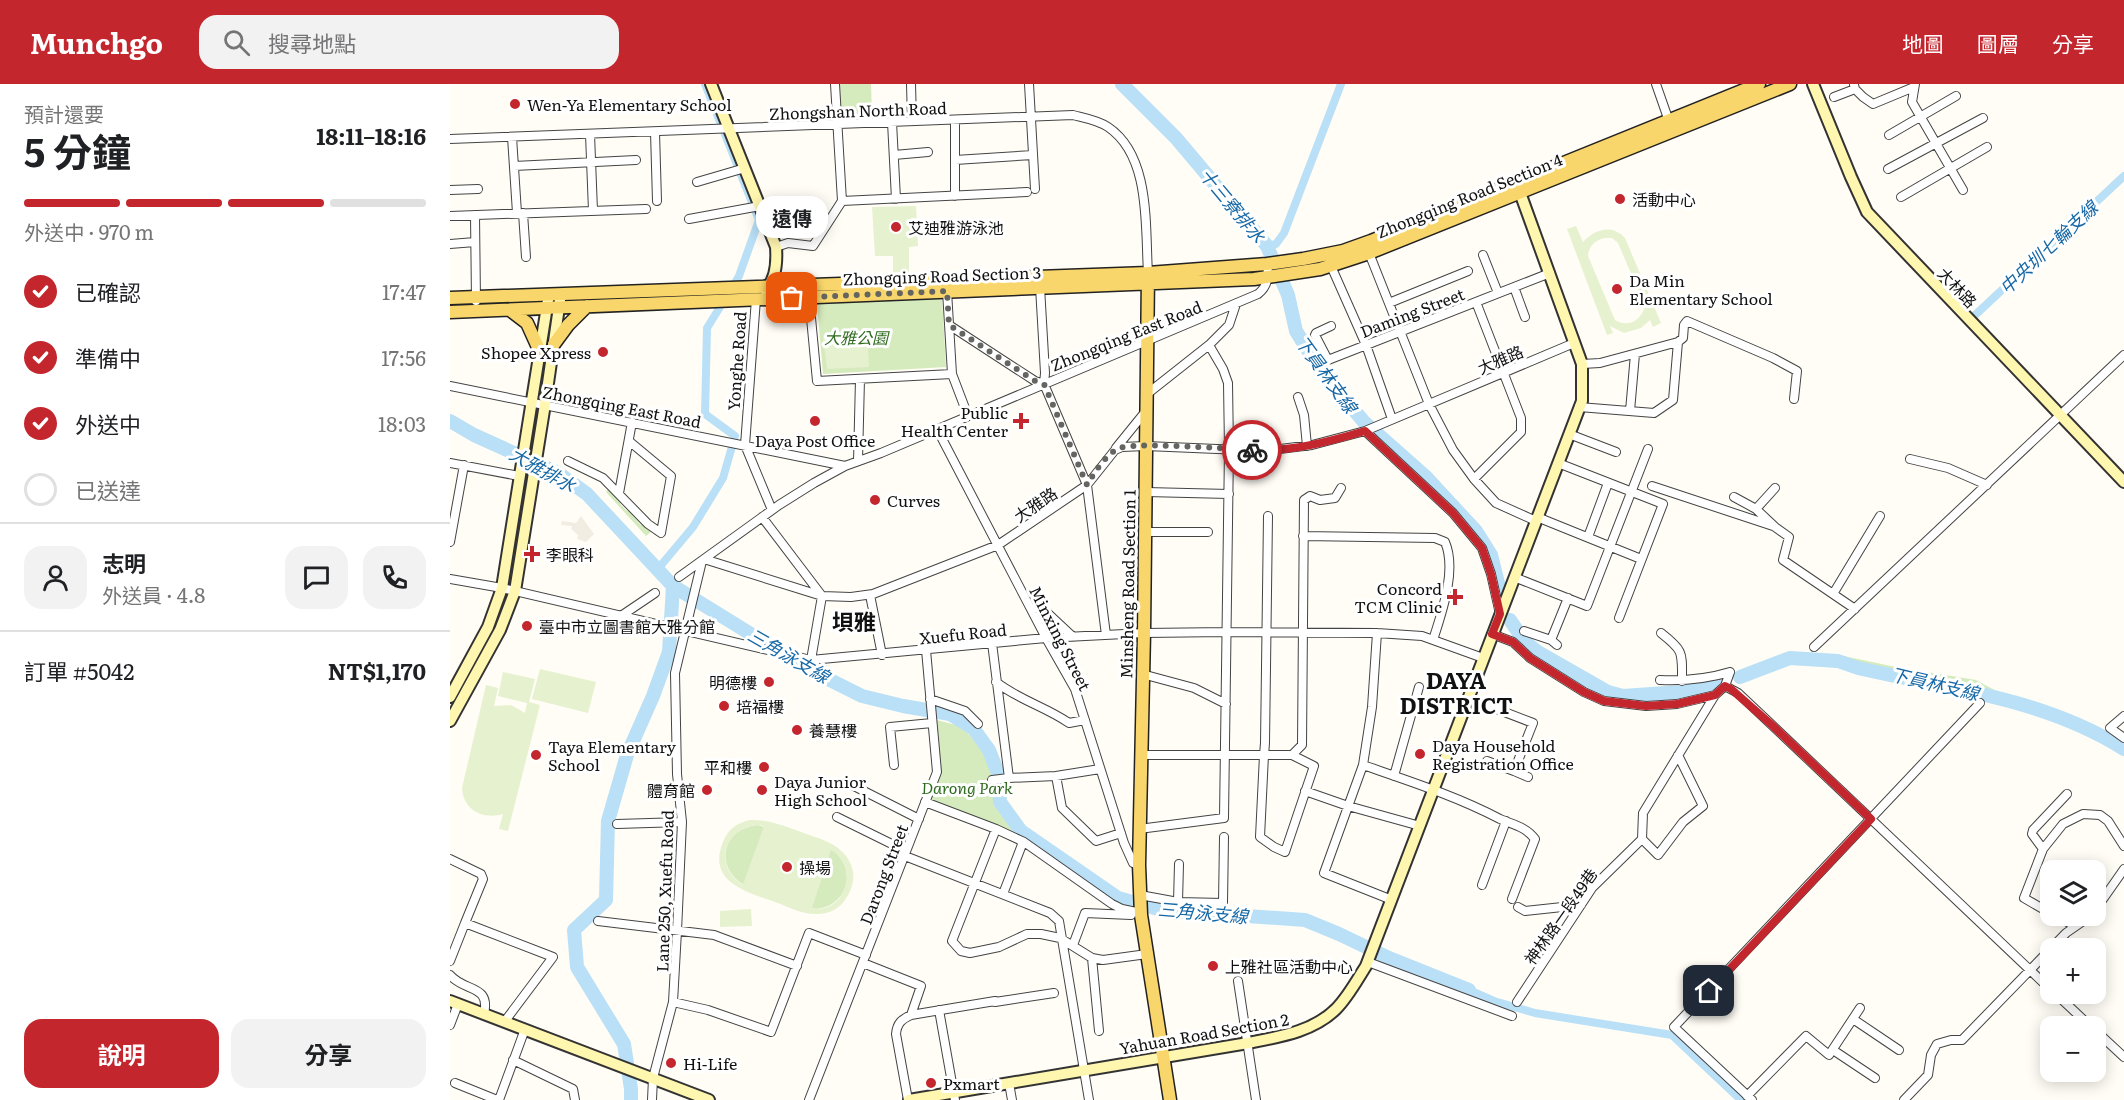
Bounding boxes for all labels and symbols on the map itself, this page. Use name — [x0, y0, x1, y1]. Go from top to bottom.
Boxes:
place label: Wen-Ya Elementary School — [527, 92, 732, 116]
street label: Zhongshan North Road — [769, 95, 948, 125]
marker: Wen-Ya Elementary School — [508, 97, 522, 111]
street label: Zhongqing Road Section 4 — [1372, 147, 1566, 243]
water label: 十三寮排水 — [1194, 162, 1273, 249]
place label: 活動中心 — [1632, 187, 1696, 211]
marker: 活動中心 — [1613, 192, 1627, 206]
water label: 中央圳七輪支線 — [1993, 193, 2105, 300]
callout: 遠傳 — [756, 196, 828, 238]
place label: 艾迪雅游泳池 — [908, 215, 1004, 239]
marker: 艾迪雅游泳池 — [889, 220, 903, 234]
street label: Zhongqing Road Section 3 — [842, 260, 1042, 290]
street label: 大林路 — [1933, 261, 1983, 313]
place label: Da Min Elementary School — [1629, 268, 1773, 310]
pin — [766, 272, 817, 323]
street label: Daming Street — [1356, 281, 1468, 343]
marker: Da Min Elementary School — [1610, 282, 1624, 296]
street label: Zhongqing East Road — [1047, 294, 1205, 376]
street label: Yonghe Road — [721, 310, 751, 411]
park label: 大雅公園 — [824, 325, 890, 349]
water label: 下員林支線 — [1290, 330, 1366, 420]
street label: 大雅路 — [1473, 339, 1527, 379]
place label: Shopee Xpress — [481, 340, 591, 364]
marker: Shopee Xpress — [596, 345, 610, 359]
street label: Zhongqing East Road — [541, 379, 704, 433]
place label: Public Health Center — [901, 400, 1008, 442]
marker: Public Health Center — [1012, 412, 1030, 430]
marker: Daya Post Office — [808, 414, 822, 428]
courier — [1222, 420, 1282, 480]
place label: Daya Post Office — [755, 428, 875, 452]
water label: 大雅排水 — [505, 440, 582, 499]
street label: 大雅路 — [1008, 481, 1062, 527]
place label: Curves — [887, 488, 940, 512]
street label: Minsheng Road Section 1 — [1113, 489, 1141, 679]
marker: Curves — [868, 493, 882, 507]
place label: 李眼科 — [546, 542, 594, 566]
marker: 李眼科 — [523, 545, 541, 563]
place label: Concord TCM Clinic — [1354, 576, 1442, 618]
street label: Minxing Street — [1024, 581, 1098, 695]
marker: Concord TCM Clinic — [1446, 588, 1464, 606]
district label: 垻雅 — [832, 604, 876, 637]
place label: 臺中市立圖書館大雅分館 — [539, 614, 715, 638]
street label: Xuefu Road — [918, 616, 1008, 650]
marker: 臺中市立圖書館大雅分館 — [520, 619, 534, 633]
water label: 三角泳支線 — [743, 621, 836, 690]
water label: 下員林支線 — [1888, 660, 1984, 707]
district label: DAYA DISTRICT — [1399, 663, 1513, 721]
place label: 明德樓 — [709, 670, 757, 694]
marker: 明德樓 — [762, 675, 776, 689]
place label: 培福樓 — [736, 694, 784, 718]
marker: 培福樓 — [717, 699, 731, 713]
place label: 養慧樓 — [809, 718, 857, 742]
marker: 養慧樓 — [790, 723, 804, 737]
place label: Daya Household Registration Office — [1432, 733, 1574, 775]
place label: Taya Elementary School — [548, 734, 677, 776]
marker: Daya Household Registration Office — [1413, 747, 1427, 761]
marker: Taya Elementary School — [529, 748, 543, 762]
place label: 平和樓 — [704, 755, 752, 779]
marker: 平和樓 — [757, 760, 771, 774]
place label: Daya Junior High School — [774, 769, 867, 811]
park label: Darong Park — [921, 775, 1013, 799]
place label: 體育館 — [647, 778, 695, 802]
marker: 體育館 — [700, 783, 714, 797]
marker: Daya Junior High School — [755, 783, 769, 797]
street label: Lane 250, Xuefu Road — [649, 809, 679, 972]
street label: Darong Street — [853, 820, 913, 928]
place label: 操場 — [799, 855, 831, 879]
marker: 操場 — [780, 860, 794, 874]
street label: 神林路一段49巷 — [1518, 863, 1602, 969]
water label: 三角泳支線 — [1157, 895, 1251, 930]
place label: 上雅社區活動中心 — [1225, 954, 1353, 978]
marker: 上雅社區活動中心 — [1206, 959, 1220, 973]
pin — [1683, 965, 1734, 1016]
street label: Yahuan Road Section 2 — [1117, 1006, 1291, 1060]
place label: Hi-Life — [683, 1051, 737, 1075]
marker: Hi-Life — [664, 1056, 678, 1070]
place label: Pxmart — [943, 1071, 1000, 1095]
marker: Pxmart — [924, 1076, 938, 1090]

